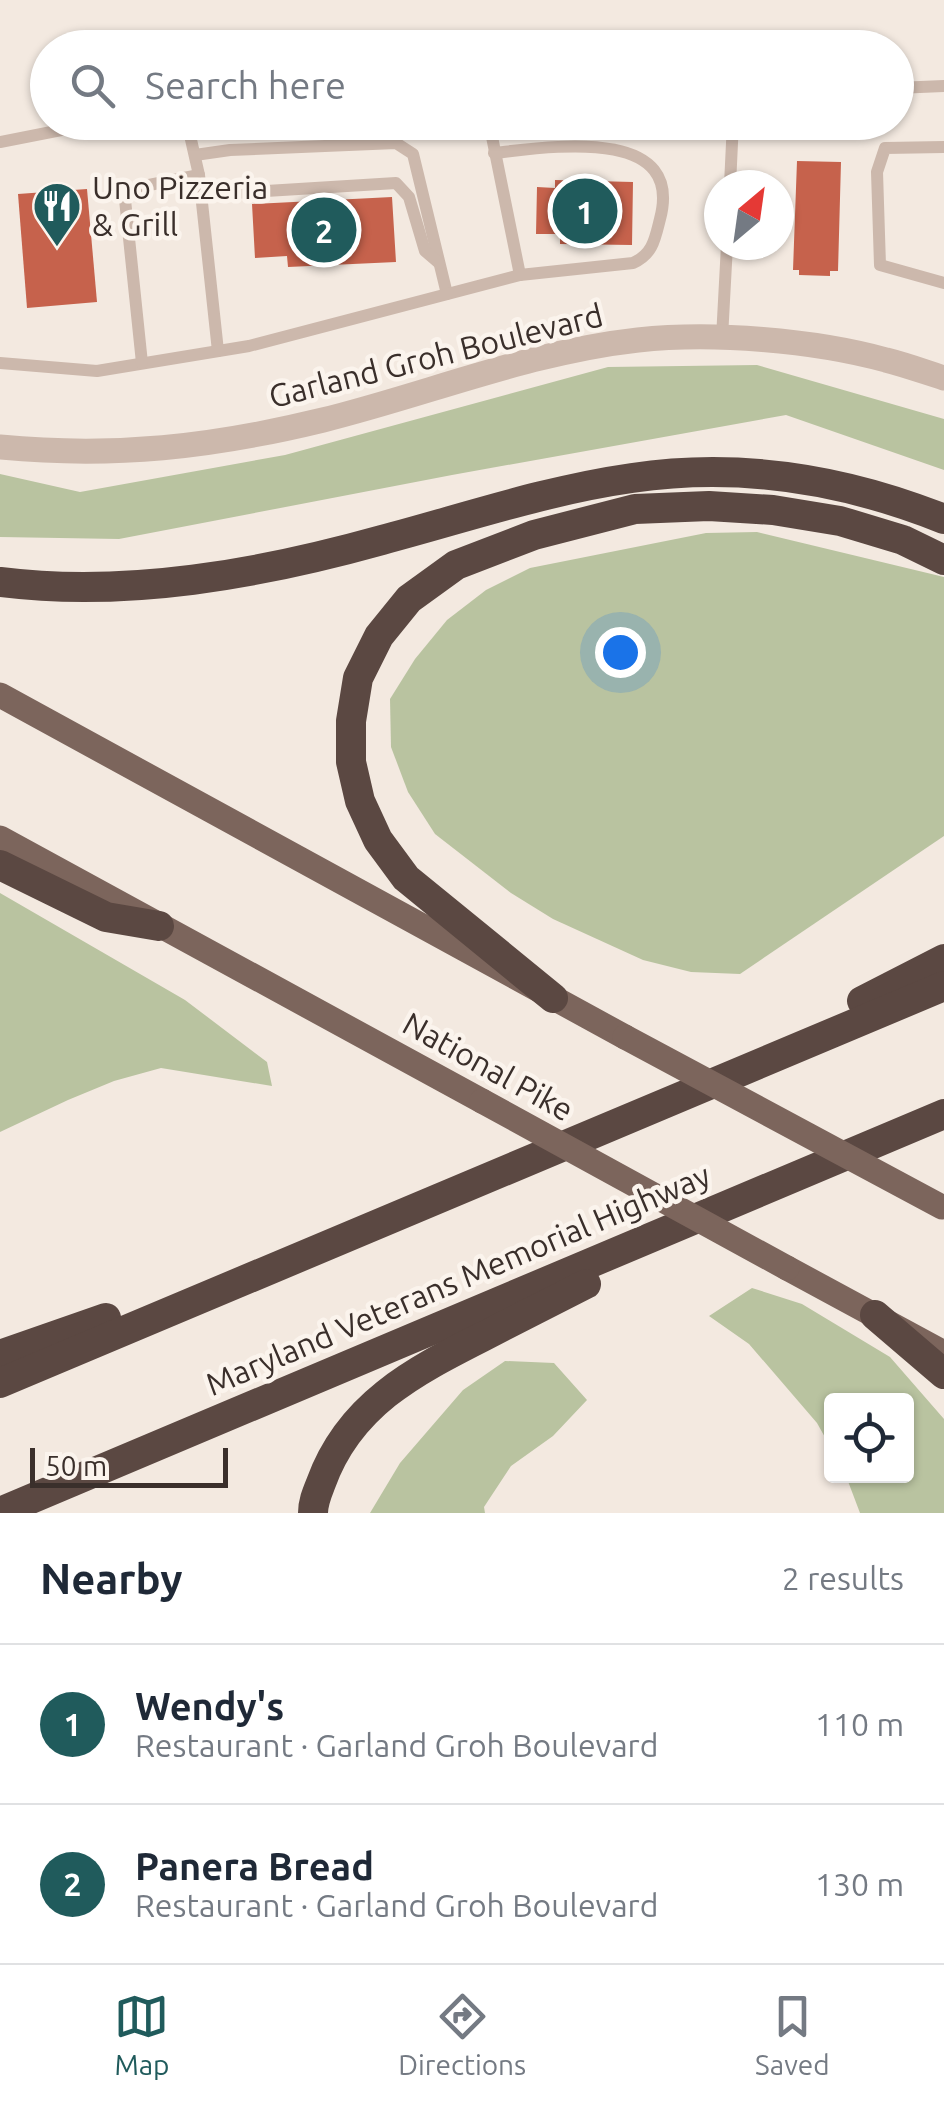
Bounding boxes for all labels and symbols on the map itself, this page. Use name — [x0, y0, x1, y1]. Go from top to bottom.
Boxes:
place label: Uno Pizzeria & Grill — [92, 169, 268, 242]
north arrow — [704, 170, 794, 260]
pin: 1 — [552, 174, 618, 248]
restaurant icon: Uno Pizzeria & Grill — [31, 180, 83, 248]
pin: 2 — [292, 192, 356, 268]
street label: Garland Groh Boulevard — [265, 296, 606, 414]
your location — [595, 627, 646, 678]
street label: National Pike — [397, 1005, 580, 1128]
street label: Maryland Veterans Memorial Highway — [200, 1156, 715, 1402]
scale bar — [30, 1443, 228, 1488]

